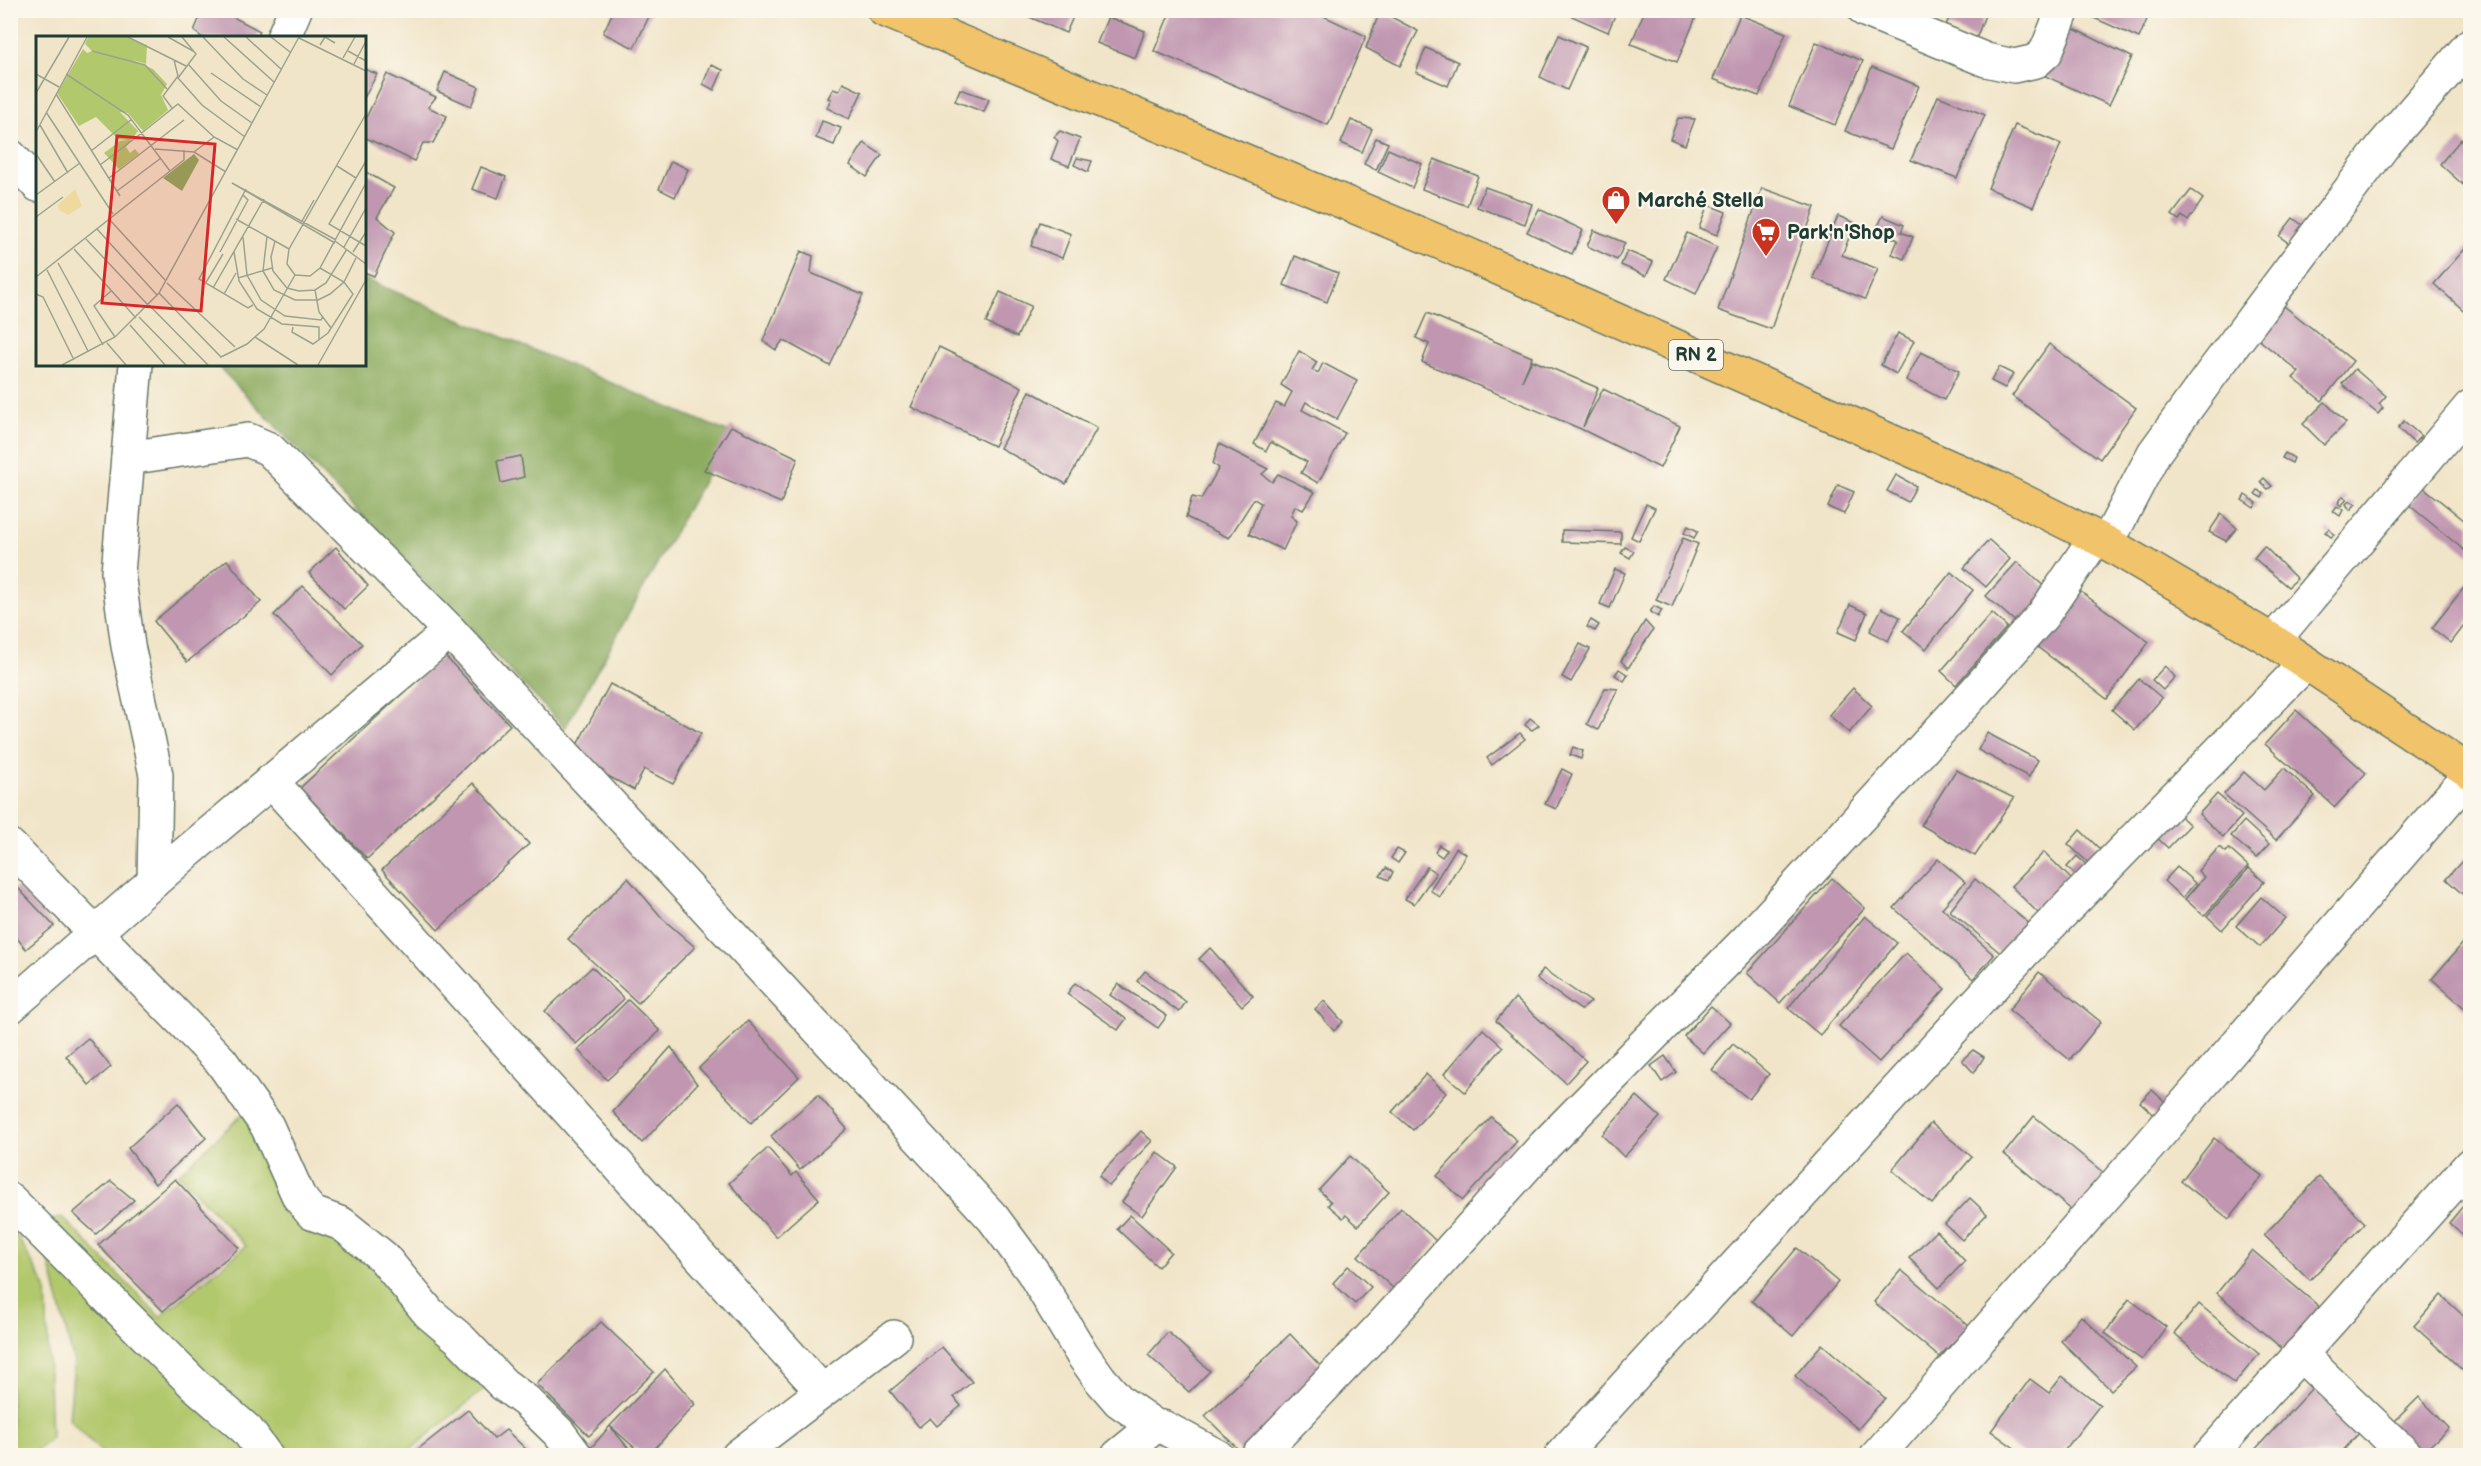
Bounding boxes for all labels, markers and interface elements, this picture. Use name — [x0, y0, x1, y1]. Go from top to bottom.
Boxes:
inset map — [36, 36, 366, 366]
shop icon: Marché Stella — [1600, 184, 1632, 226]
place label: Marché Stella — [1637, 189, 1764, 213]
supermarket icon: Park'n'Shop — [1750, 216, 1782, 258]
place label: Park'n'Shop — [1787, 221, 1895, 245]
road number: RN 2 — [1669, 340, 1723, 370]

